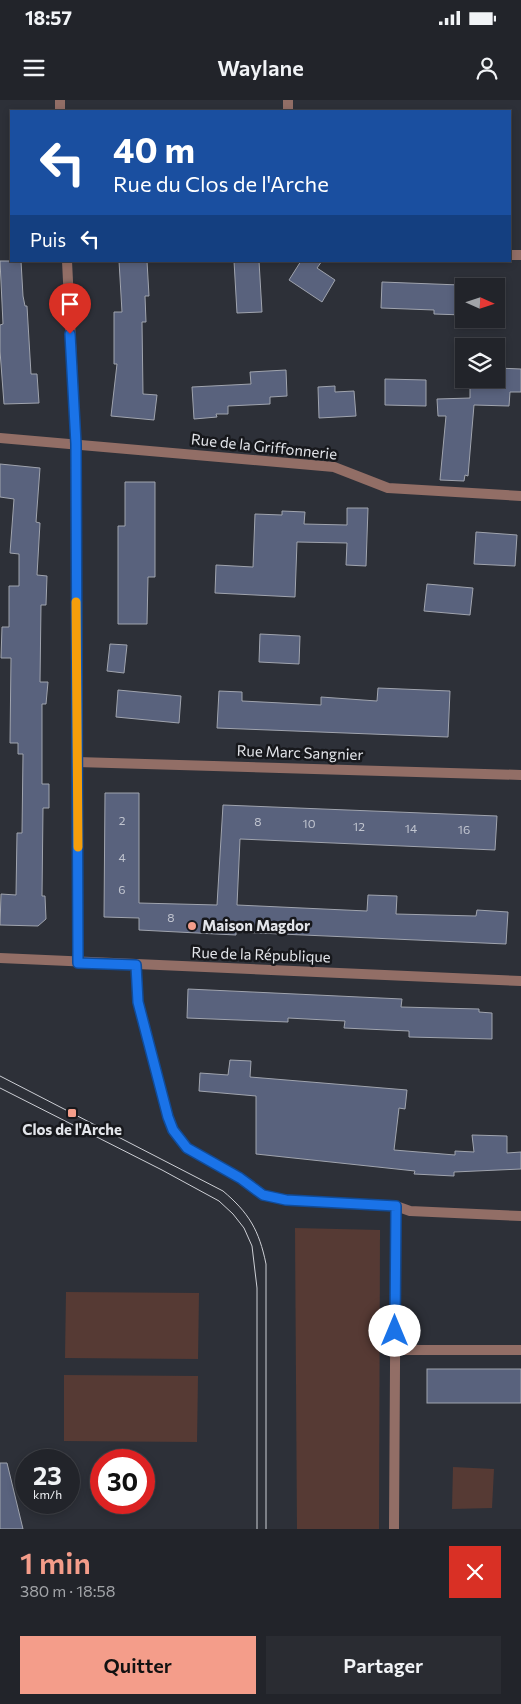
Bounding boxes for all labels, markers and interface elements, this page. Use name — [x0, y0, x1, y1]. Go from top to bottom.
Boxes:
text: 18:57 — [25, 6, 72, 29]
icon: menu — [20, 54, 48, 82]
text: Waylane — [217, 54, 304, 81]
icon: person — [473, 54, 501, 82]
text: 40 m — [113, 127, 195, 170]
icon: left — [30, 130, 95, 195]
text: Rue du Clos de l'Arche — [113, 170, 329, 197]
icon: left — [76, 225, 104, 253]
text: Puis — [30, 228, 66, 251]
north arrow — [455, 278, 505, 328]
map controls — [455, 278, 505, 388]
pin — [49, 283, 91, 334]
icon: arrive — [56, 290, 84, 318]
button: layers — [455, 338, 505, 388]
street label: Rue de la Griffonnerie — [190, 429, 338, 463]
street label: Rue Marc Sangnier — [236, 741, 364, 763]
house number: 2 — [119, 813, 126, 827]
house number: 8 — [254, 814, 262, 828]
house number: 10 — [303, 816, 316, 830]
house number: 12 — [353, 819, 365, 833]
house number: 14 — [405, 821, 417, 835]
house number: 16 — [458, 822, 470, 836]
house number: 4 — [118, 850, 126, 864]
house number: 6 — [118, 882, 126, 896]
house number: 8 — [167, 910, 175, 924]
place label: Maison Magdor — [202, 916, 310, 934]
marker: Maison Magdor — [186, 920, 198, 932]
street label: Rue de la République — [191, 943, 331, 965]
marker: Clos de l'Arche — [66, 1107, 78, 1119]
place label: Clos de l'Arche — [22, 1120, 122, 1138]
position arrow — [368, 1304, 420, 1356]
speed limit sign: 30 — [90, 1449, 155, 1514]
text: 23 — [33, 1460, 62, 1490]
text: km/h — [33, 1487, 62, 1501]
text: 1 min — [20, 1543, 91, 1580]
button: close — [449, 1546, 501, 1598]
text: 380 m · 18:58 — [20, 1581, 115, 1600]
button: Quitter — [20, 1636, 256, 1694]
button: Partager — [266, 1636, 501, 1694]

